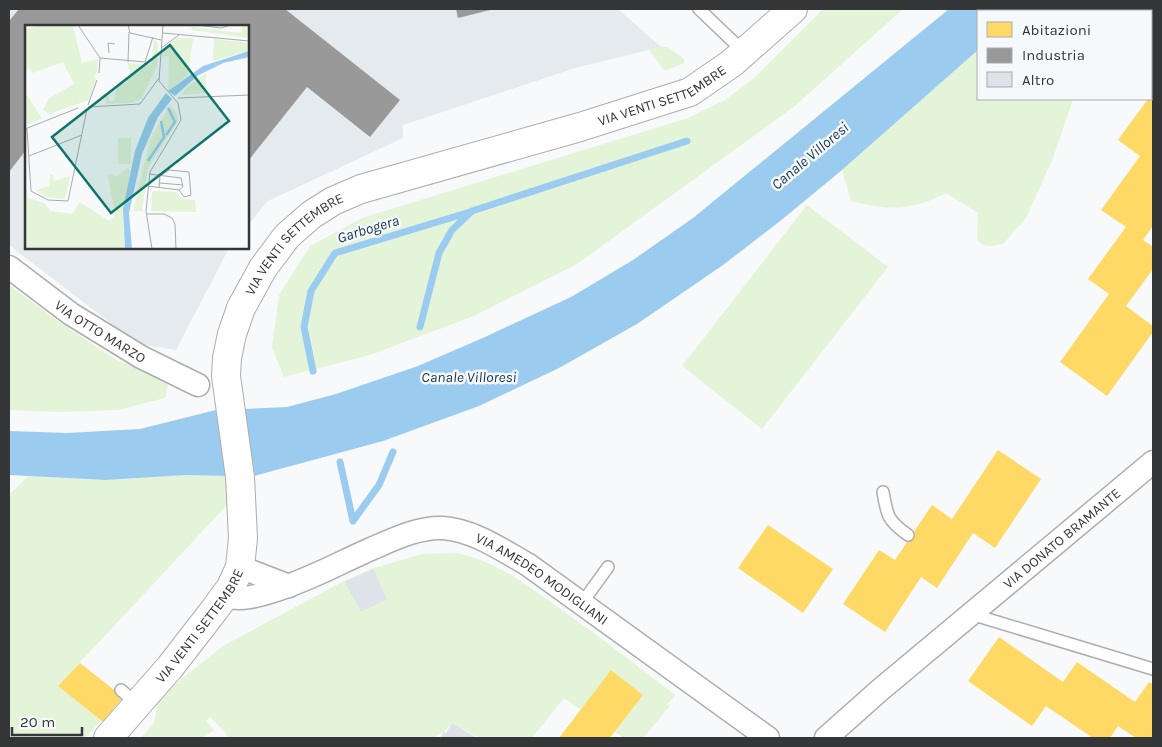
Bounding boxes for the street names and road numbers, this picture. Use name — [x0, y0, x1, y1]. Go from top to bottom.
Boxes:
street label: VIA VENTI SETTEMBRE — [596, 61, 729, 129]
street label: VIA VENTI SETTEMBRE — [241, 189, 346, 298]
street label: VIA OTTO MARZO — [52, 296, 149, 366]
street label: VIA DONATO BRAMANTE — [1000, 484, 1124, 592]
street label: VIA AMEDEO MODIGLIANI — [473, 529, 612, 628]
street label: VIA VENTI SETTEMBRE — [152, 566, 247, 686]

